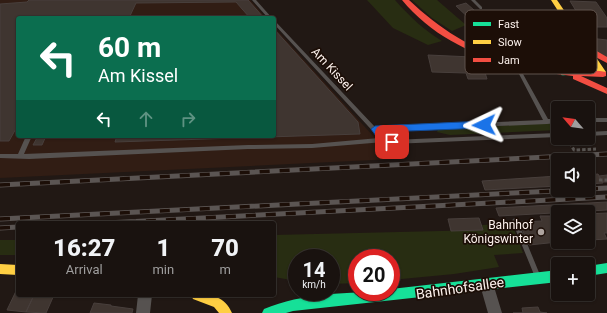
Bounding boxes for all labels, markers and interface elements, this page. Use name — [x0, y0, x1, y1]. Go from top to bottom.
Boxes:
legend — [465, 10, 597, 74]
text: Fast — [498, 18, 520, 31]
text: 60 m — [98, 31, 161, 64]
icon: left — [32, 32, 84, 84]
text: Slow — [498, 36, 522, 49]
street label: Am Kissel — [309, 45, 355, 93]
text: Jam — [498, 54, 520, 67]
text: Am Kissel — [98, 65, 178, 86]
north arrow — [551, 101, 595, 145]
map controls — [551, 101, 595, 301]
position arrow — [463, 104, 505, 146]
icon: left — [93, 108, 115, 130]
icon: ahead — [135, 108, 157, 130]
icon: right — [177, 108, 199, 130]
pin — [375, 125, 409, 159]
icon: arrive — [381, 131, 403, 153]
button: sound — [551, 153, 595, 197]
button: layers — [551, 205, 595, 249]
place label: Bahnhof Königswinter — [463, 218, 534, 246]
marker: Bahnhof Königswinter — [536, 227, 546, 237]
text: 16:27 — [53, 234, 115, 262]
text: 1 — [156, 234, 170, 262]
text: 70 — [211, 234, 239, 262]
speed limit sign: 20 — [348, 249, 400, 301]
button: + — [551, 257, 595, 301]
text: 14 — [303, 258, 325, 282]
text: Arrival — [66, 262, 103, 277]
text: min — [152, 262, 174, 277]
text: m — [219, 262, 231, 277]
street label: Bahnhofsallee — [415, 274, 505, 302]
text: km/h — [302, 279, 326, 290]

